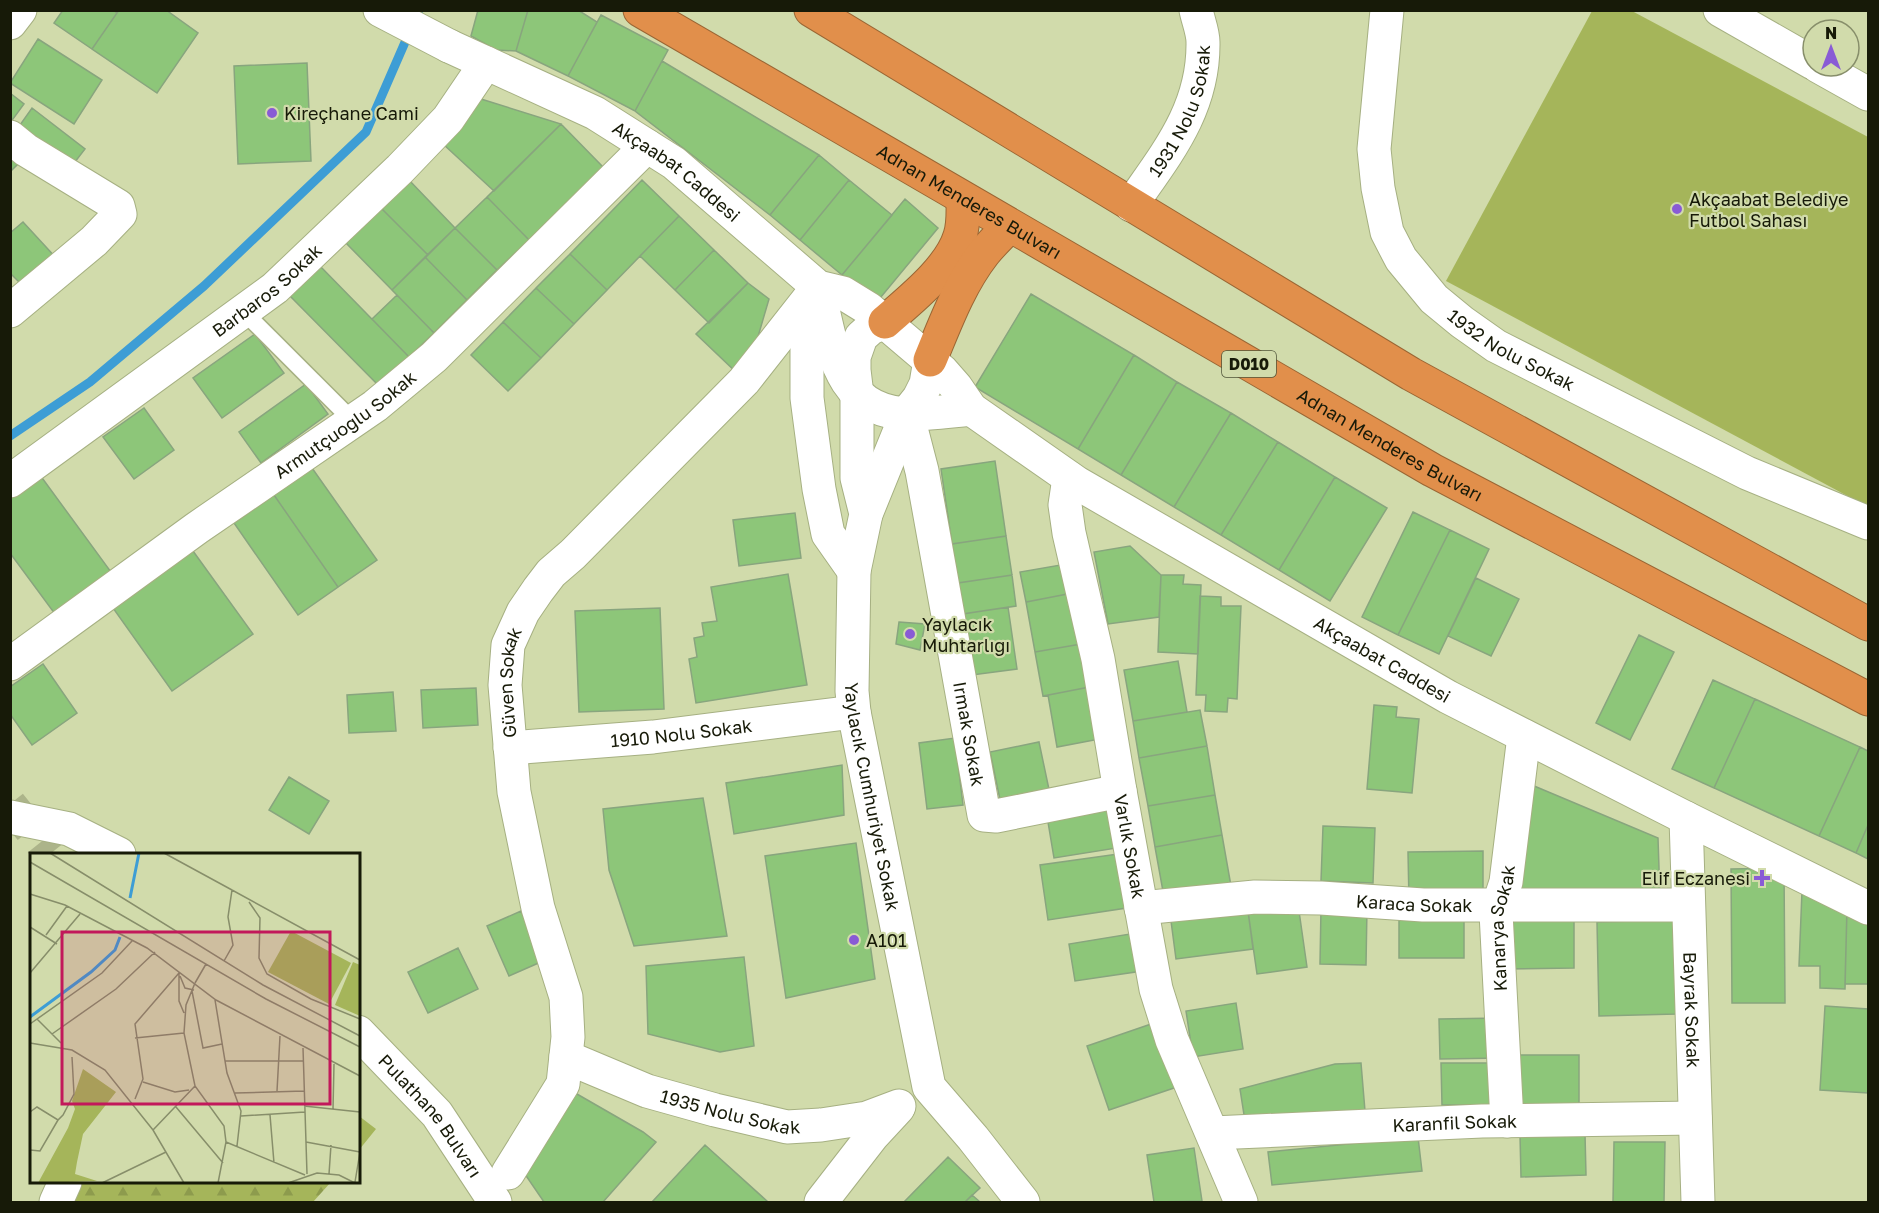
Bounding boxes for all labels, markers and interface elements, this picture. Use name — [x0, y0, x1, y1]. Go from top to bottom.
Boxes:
north arrow — [1801, 18, 1861, 78]
text: N — [1825, 23, 1837, 43]
street label: 1931 Nolu Sokak — [1143, 45, 1214, 181]
place label: Kireçhane Cami — [284, 102, 419, 124]
marker: Kireçhane Cami — [265, 106, 279, 120]
street label: Akçaabat Caddesi — [609, 116, 745, 226]
street label: Adnan Menderes Bulvarı — [873, 139, 1066, 264]
place label: Akçaabat Belediye Futbol Sahası — [1689, 188, 1848, 231]
marker: Akçaabat Belediye Futbol Sahası — [1670, 202, 1684, 216]
street label: Barbaros Sokak — [208, 239, 326, 341]
street label: 1932 Nolu Sokak — [1443, 304, 1578, 395]
road number: D010 — [1222, 351, 1276, 377]
street label: Armutçuoğlu Sokak — [270, 366, 420, 483]
street label: Adnan Menderes Bulvarı — [1294, 383, 1487, 506]
street label: Akçaabat Caddesi — [1310, 611, 1455, 707]
place label: Yaylacık Muhtarlığı — [922, 613, 1010, 656]
street label: Güven Sokak — [494, 623, 526, 739]
marker: Yaylacık Muhtarlığı — [903, 627, 917, 641]
street label: Irmak Sokak — [949, 680, 990, 788]
street label: Yaylacık Cumhuriyet Sokak — [841, 682, 905, 913]
street label: 1910 Nolu Sokak — [610, 714, 753, 751]
street label: Varlık Sokak — [1110, 792, 1150, 901]
inset map — [30, 853, 360, 1183]
street label: Kanarya Sokak — [1485, 864, 1519, 992]
place label: Elif Eczanesi — [1642, 867, 1750, 889]
marker: Elif Eczanesi — [1755, 871, 1769, 885]
street label: Karaca Sokak — [1355, 889, 1473, 916]
place label: A101 — [866, 929, 907, 951]
marker: A101 — [847, 933, 861, 947]
street label: Bayrak Sokak — [1679, 951, 1705, 1068]
street label: Pulathane Bulvarı — [374, 1049, 487, 1181]
street label: 1935 Nolu Sokak — [658, 1084, 801, 1138]
street label: Karanfil Sokak — [1392, 1110, 1517, 1136]

